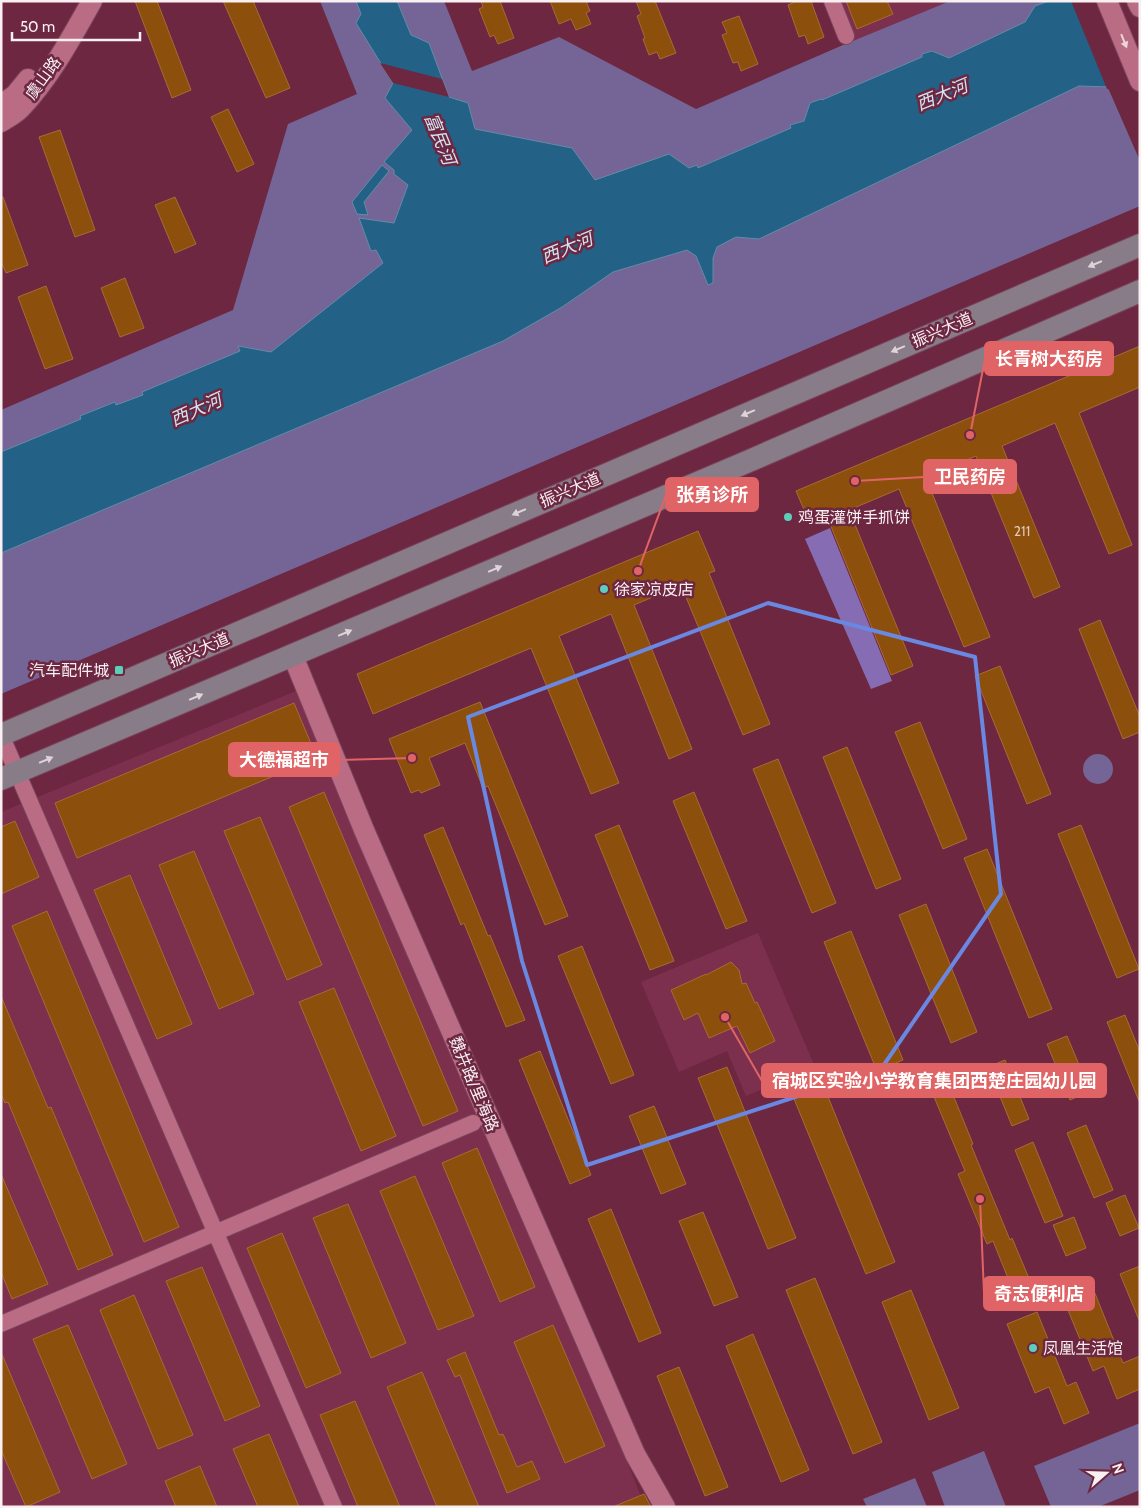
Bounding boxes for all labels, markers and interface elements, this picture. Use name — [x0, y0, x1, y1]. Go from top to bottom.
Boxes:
scale bar — [12, 10, 140, 42]
text: 50 m — [20, 18, 55, 36]
one-way arrow — [1120, 34, 1128, 48]
street label: 虞山路 — [21, 53, 65, 103]
water label: 西大河 — [913, 74, 974, 115]
water label: 富民河 — [420, 110, 461, 171]
water label: 西大河 — [538, 227, 599, 268]
one-way arrow — [1088, 260, 1102, 268]
street label: 振兴大道 — [909, 309, 975, 351]
callout: 长青树大药房 — [985, 342, 1113, 375]
one-way arrow — [890, 346, 905, 353]
text: 长青树大药房 — [995, 348, 1103, 370]
water label: 西大河 — [167, 388, 228, 431]
one-way arrow — [741, 410, 755, 418]
callout: 卫民药房 — [924, 460, 1016, 493]
text: 卫民药房 — [934, 466, 1006, 488]
street label: 振兴大道 — [537, 469, 603, 511]
callout: 张勇诊所 — [666, 478, 758, 511]
text: 张勇诊所 — [676, 484, 748, 506]
place label: 鸡蛋灌饼手抓饼 — [798, 508, 910, 527]
one-way arrow — [512, 509, 526, 517]
marker: 鸡蛋灌饼手抓饼 — [782, 511, 794, 523]
house number: 211 — [1014, 522, 1030, 540]
one-way arrow — [488, 565, 502, 573]
place label: 徐家凉皮店 — [614, 580, 694, 599]
marker: 徐家凉皮店 — [598, 583, 610, 595]
street label: 振兴大道 — [166, 629, 232, 671]
one-way arrow — [338, 629, 352, 637]
place label: 汽车配件城 — [29, 661, 109, 680]
marker: 汽车配件城 — [113, 664, 125, 676]
one-way arrow — [189, 692, 203, 700]
callout: 大德福超市 — [229, 743, 339, 776]
text: 大德福超市 — [239, 749, 329, 771]
one-way arrow — [39, 756, 54, 764]
street label: 魏井路/里海路 — [445, 1034, 503, 1134]
callout: 宿城区实验小学教育集团西楚庄园幼儿园 — [762, 1064, 1106, 1097]
text: 宿城区实验小学教育集团西楚庄园幼儿园 — [772, 1070, 1096, 1092]
callout: 奇志便利店 — [984, 1277, 1094, 1310]
text: 奇志便利店 — [994, 1283, 1084, 1305]
place label: 凤凰生活馆 — [1043, 1339, 1123, 1358]
marker: 凤凰生活馆 — [1027, 1342, 1039, 1354]
north arrow — [1081, 1448, 1131, 1498]
text: N — [1108, 1461, 1128, 1476]

